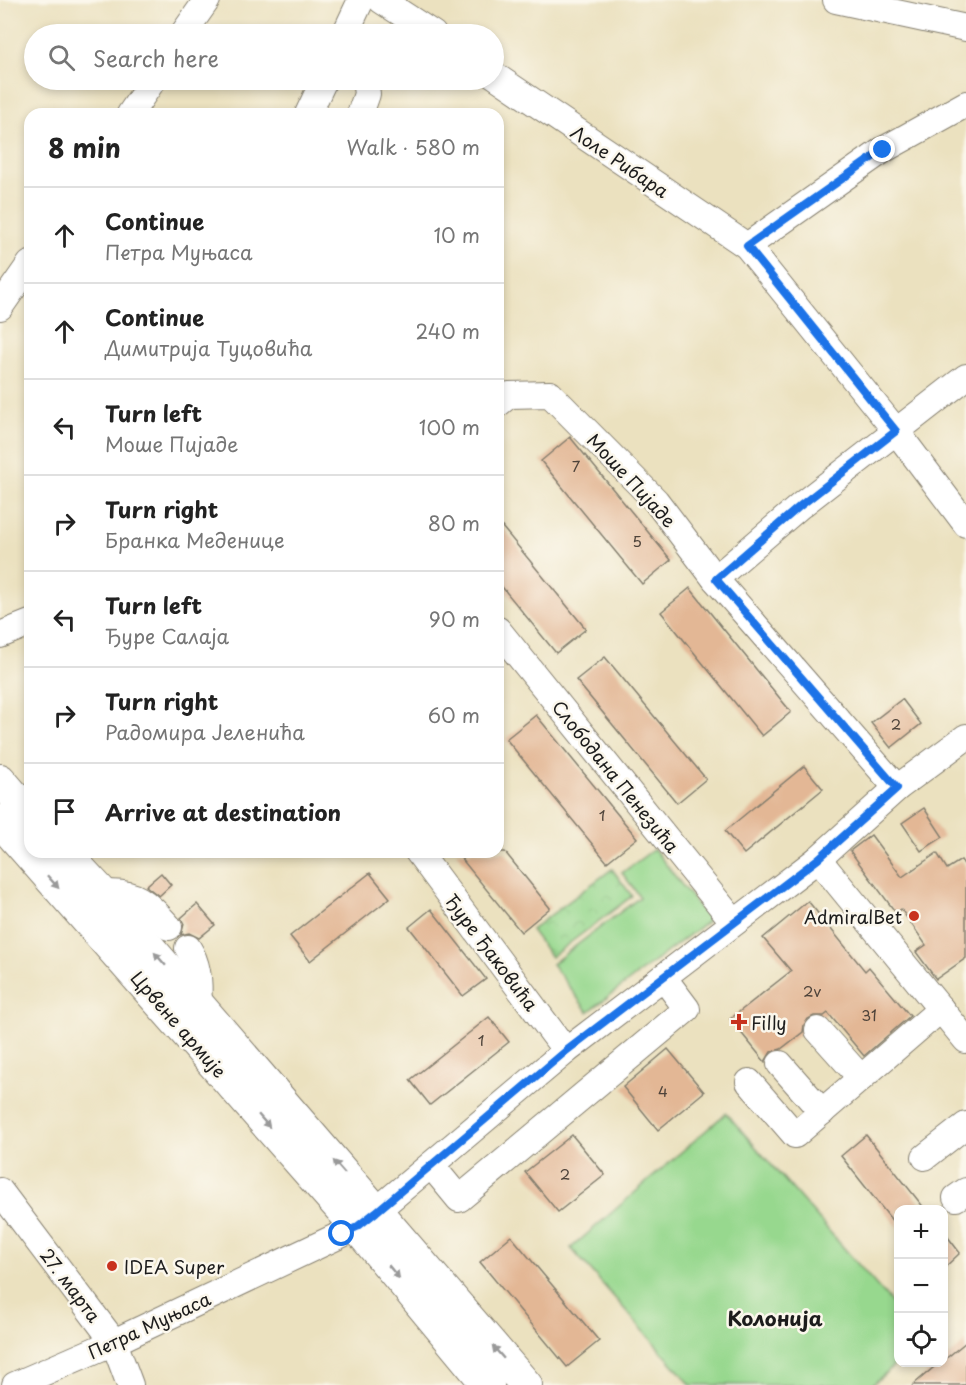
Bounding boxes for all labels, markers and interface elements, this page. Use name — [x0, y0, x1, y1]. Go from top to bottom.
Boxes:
search box — [24, 24, 504, 90]
icon: search — [45, 41, 78, 74]
text: Search here — [93, 41, 219, 74]
street label: Лоле Рибара — [566, 118, 675, 204]
text: 8 min — [48, 128, 121, 167]
text: Walk · 580 m — [346, 132, 480, 162]
route end — [869, 136, 895, 162]
text: Continue — [105, 204, 204, 237]
icon: ahead — [48, 219, 81, 252]
text: 10 m — [433, 220, 480, 250]
text: Петра Муњаса — [105, 237, 253, 267]
text: Continue — [105, 300, 204, 333]
icon: ahead — [48, 315, 81, 348]
text: 240 m — [415, 316, 480, 346]
text: Димитрија Туцовића — [105, 333, 312, 363]
text: Turn left — [105, 396, 202, 429]
icon: left — [48, 411, 81, 444]
text: 100 m — [419, 412, 480, 442]
street label: Моше Пијаде — [581, 427, 683, 533]
text: Моше Пијаде — [105, 429, 238, 459]
house number: 7 — [572, 454, 581, 477]
text: Turn right — [105, 492, 218, 525]
icon: right — [48, 507, 81, 540]
text: 80 m — [428, 508, 480, 538]
text: Бранка Меденице — [105, 525, 285, 555]
house number: 5 — [632, 529, 642, 552]
text: Turn left — [105, 588, 202, 621]
icon: left — [48, 603, 81, 636]
text: 90 m — [429, 604, 480, 634]
text: Ђуре Салаја — [105, 621, 229, 651]
text: Turn right — [105, 684, 218, 717]
street label: Слободана Пенезића — [546, 694, 686, 859]
icon: right — [48, 699, 81, 732]
text: 60 m — [428, 700, 480, 730]
house number: 2 — [891, 712, 901, 735]
text: Радомира Јеленића — [105, 717, 305, 747]
icon: arrive — [48, 795, 81, 828]
text: Arrive at destination — [105, 795, 341, 828]
house number: 1 — [599, 803, 605, 826]
one-way arrow — [46, 875, 60, 890]
street label: Ђуре Ђаковића — [439, 888, 545, 1017]
place label: AdmiralBet — [804, 903, 902, 930]
marker: AdmiralBet — [907, 909, 921, 923]
one-way arrow — [153, 951, 166, 967]
street label: Црвене армије — [125, 965, 233, 1083]
house number: 2v — [803, 979, 821, 1002]
house number: 31 — [861, 1003, 877, 1026]
place label: Filly — [751, 1009, 787, 1036]
marker: Filly — [732, 1015, 746, 1029]
house number: 1 — [478, 1028, 484, 1051]
house number: 4 — [658, 1079, 668, 1102]
one-way arrow — [257, 1113, 270, 1128]
one-way arrow — [332, 1159, 345, 1175]
house number: 2 — [560, 1162, 570, 1185]
map controls — [894, 1205, 948, 1367]
button: + — [894, 1205, 948, 1259]
route start — [328, 1220, 354, 1246]
street label: 27. марта — [34, 1242, 108, 1328]
place label: IDEA Super — [124, 1253, 225, 1280]
marker: IDEA Super — [105, 1259, 119, 1273]
button: − — [894, 1259, 948, 1313]
one-way arrow — [387, 1264, 400, 1279]
street label: Петра Муњаса — [83, 1284, 215, 1365]
district label: Колонија — [727, 1303, 823, 1333]
button: locate — [894, 1313, 948, 1367]
one-way arrow — [492, 1345, 505, 1360]

